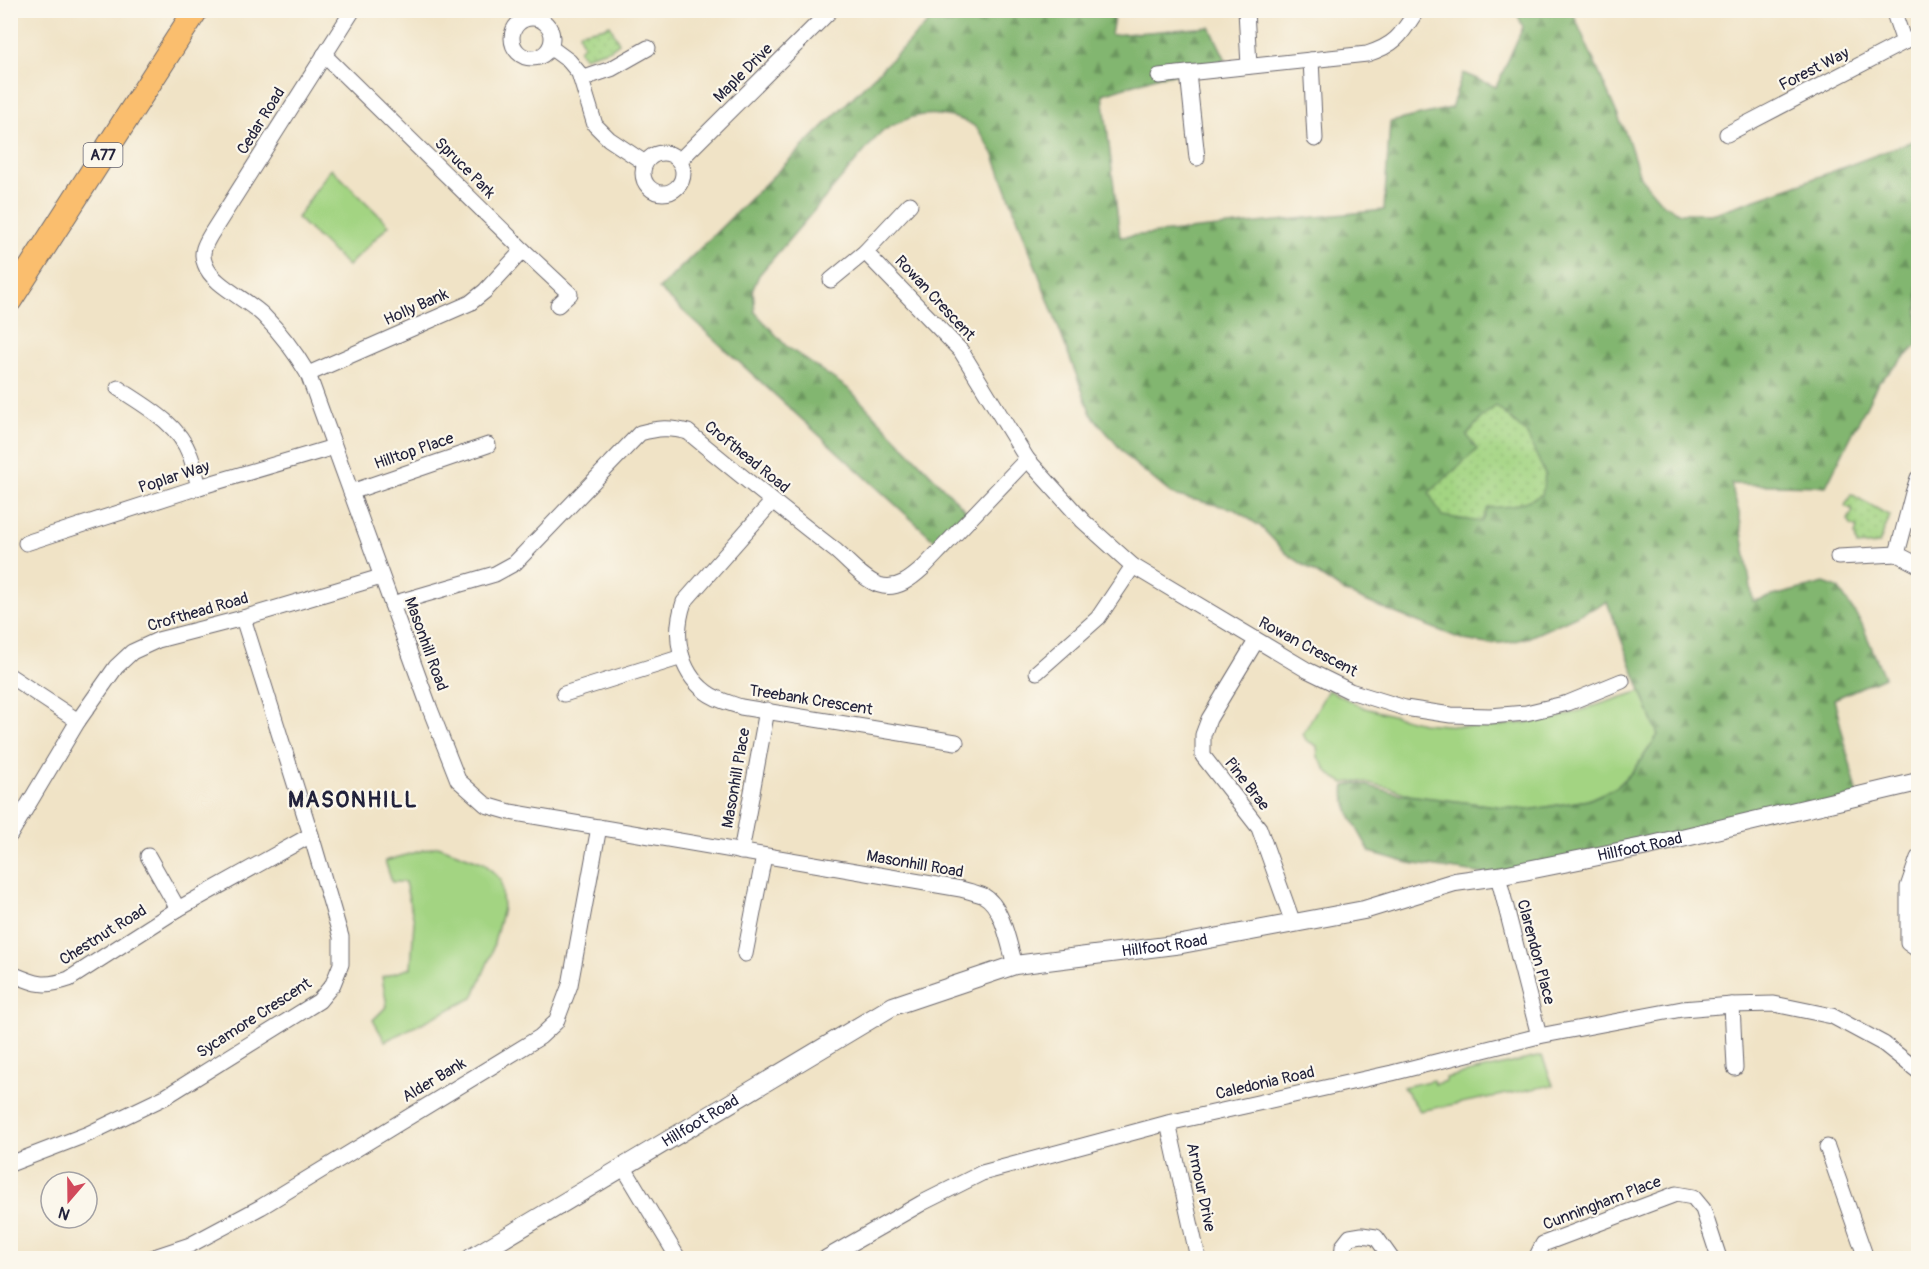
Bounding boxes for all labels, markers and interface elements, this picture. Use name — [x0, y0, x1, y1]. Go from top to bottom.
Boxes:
street label: Maple Drive — [709, 39, 777, 107]
street label: Forest Way — [1776, 43, 1852, 95]
street label: Cedar Road — [233, 84, 289, 158]
street label: Spruce Park — [430, 133, 500, 203]
road number: A77 — [84, 143, 122, 167]
street label: Rowan Crescent — [890, 251, 980, 345]
street label: Holly Bank — [381, 284, 452, 330]
street label: Crofthead Road — [700, 416, 794, 498]
street label: Hilltop Place — [372, 428, 457, 474]
street label: Poplar Way — [136, 456, 212, 498]
street label: Crofthead Road — [145, 588, 251, 636]
street label: Masonhill Road — [400, 594, 452, 694]
street label: Rowan Crescent — [1255, 613, 1361, 682]
street label: Treebank Crescent — [748, 680, 875, 720]
street label: Masonhill Place — [717, 726, 755, 830]
street label: Pine Brae — [1220, 753, 1274, 815]
district label: MASONHILL — [288, 786, 418, 814]
street label: Hillfoot Road — [1596, 828, 1684, 866]
street label: Masonhill Road — [865, 846, 965, 882]
street label: Clarendon Place — [1512, 897, 1560, 1007]
street label: Chestnut Road — [56, 900, 150, 970]
street label: Hillfoot Road — [1120, 929, 1209, 962]
street label: Sycamore Crescent — [193, 973, 316, 1063]
street label: Alder Bank — [398, 1053, 470, 1107]
street label: Caledonia Road — [1214, 1062, 1316, 1104]
street label: Hillfoot Road — [658, 1090, 742, 1152]
street label: Armour Drive — [1182, 1141, 1220, 1233]
north arrow — [39, 1170, 99, 1230]
street label: Cunningham Place — [1540, 1171, 1664, 1235]
text: N — [56, 1202, 73, 1224]

